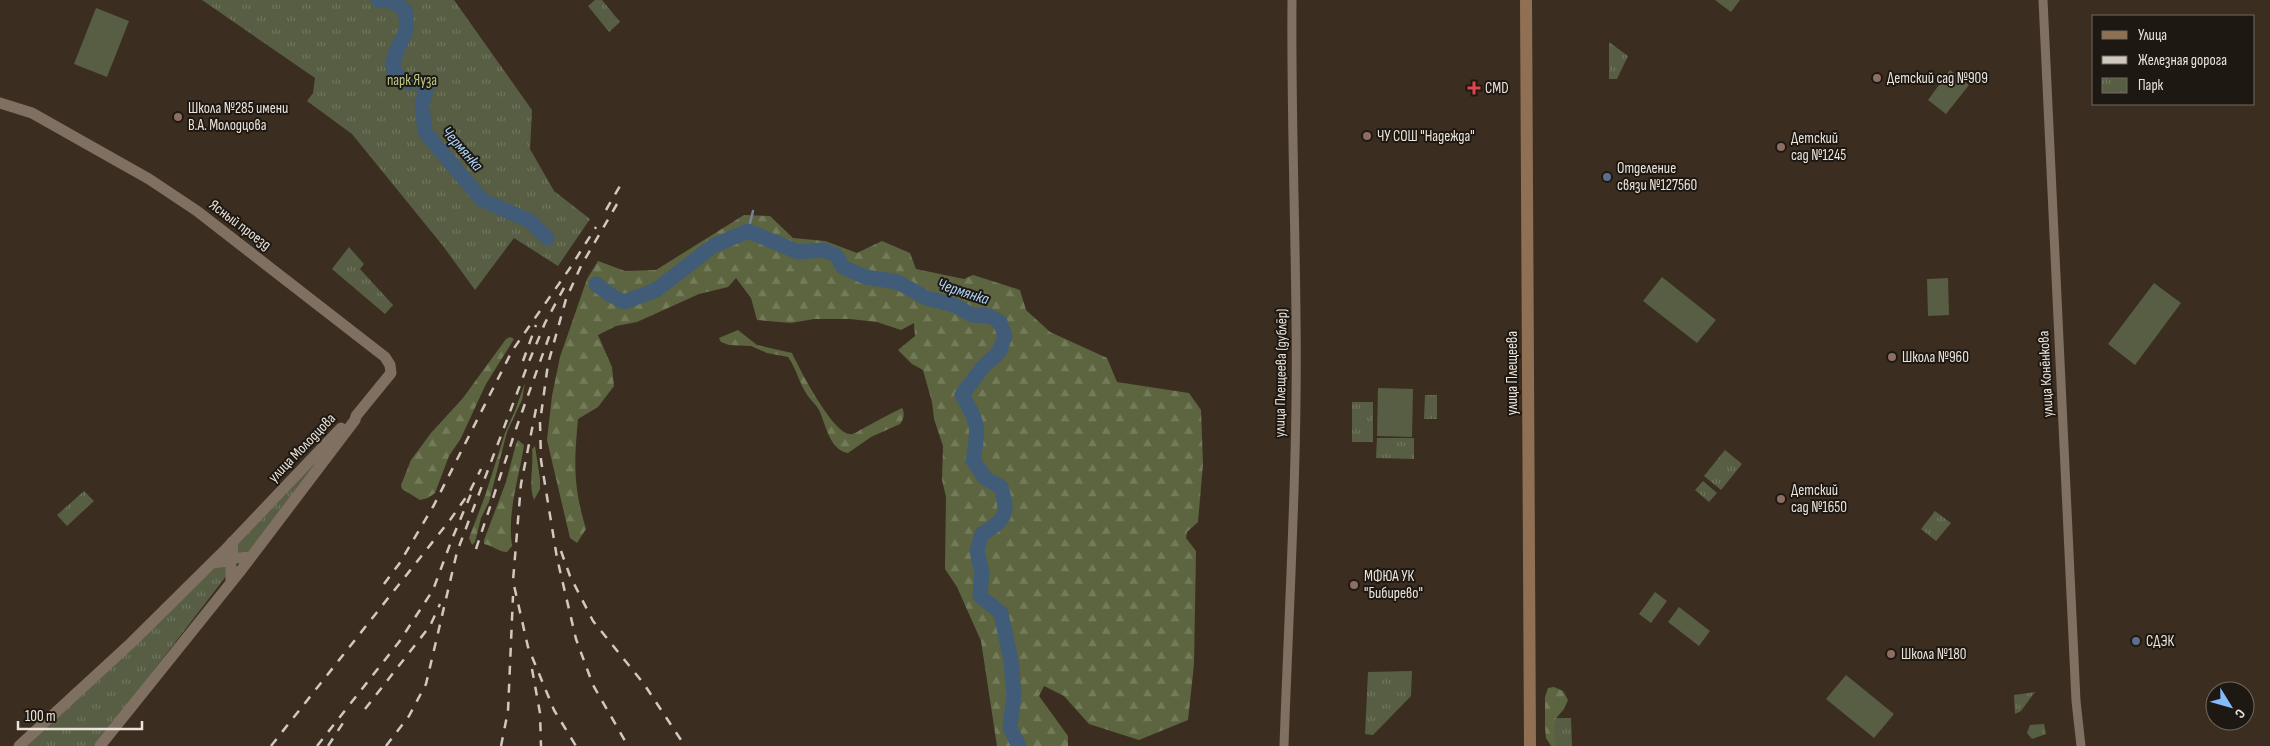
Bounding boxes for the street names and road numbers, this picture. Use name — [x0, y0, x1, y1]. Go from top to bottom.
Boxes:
street label: Ясный проезд — [205, 196, 275, 254]
street label: улица Плещеева (дублёр) — [1270, 308, 1292, 438]
street label: улица Конёнкова — [2034, 330, 2058, 418]
street label: улица Плещеева — [1503, 331, 1522, 415]
street label: улица Молодцова — [264, 409, 340, 487]

